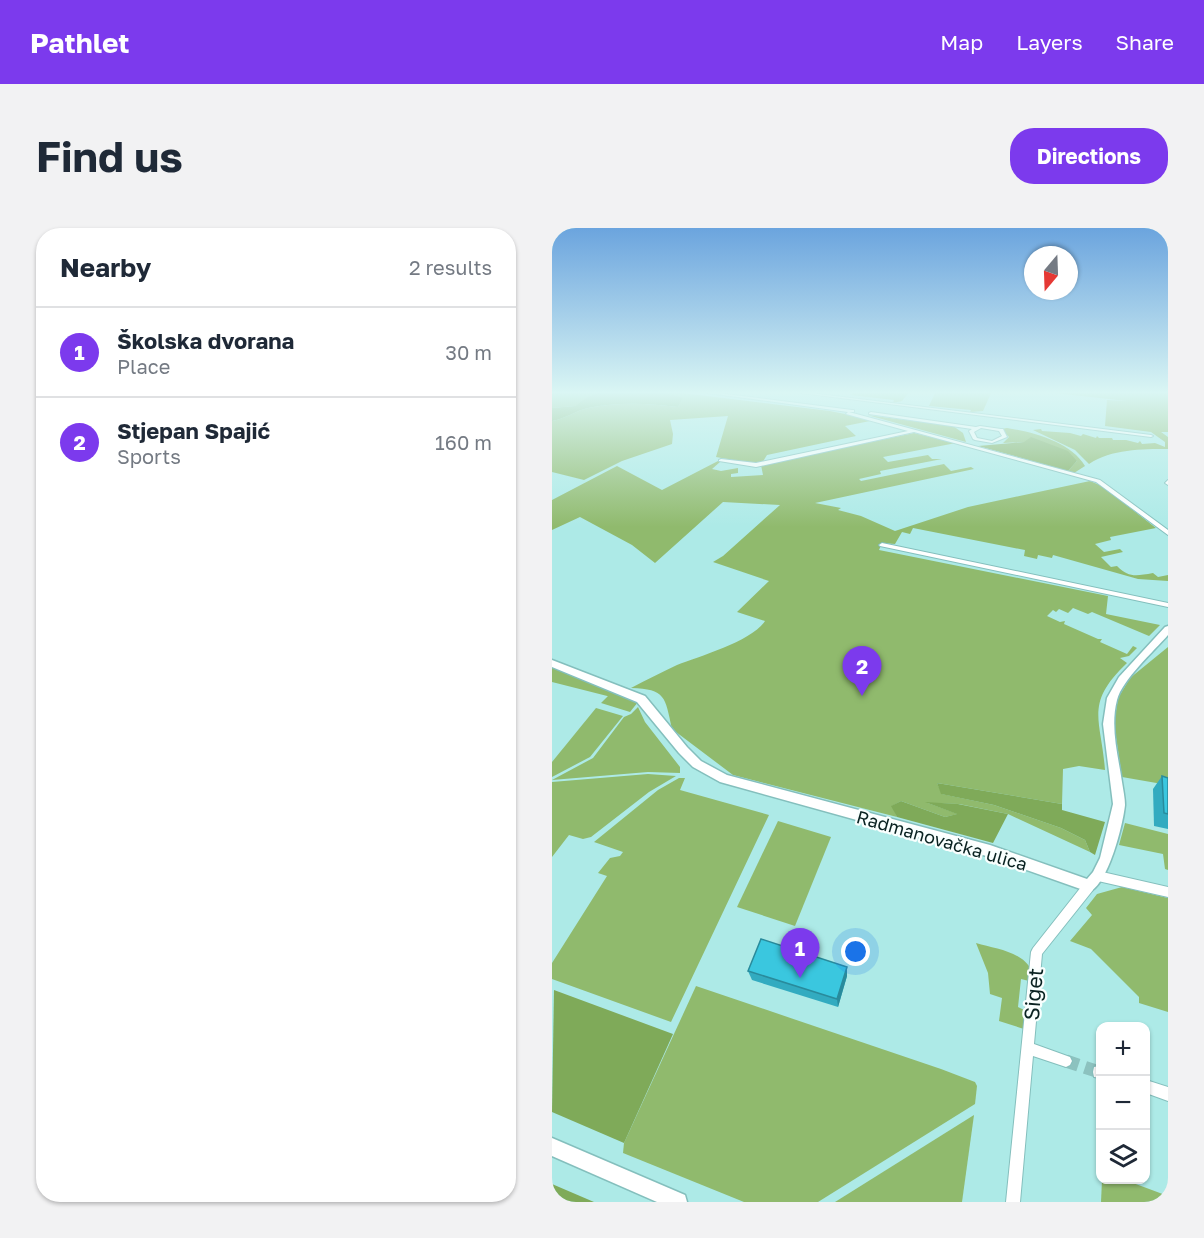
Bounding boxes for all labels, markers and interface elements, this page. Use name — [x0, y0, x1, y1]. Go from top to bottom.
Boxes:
text: Pathlet — [30, 26, 130, 59]
text: Map — [940, 29, 983, 55]
text: Layers — [1016, 29, 1083, 55]
text: Share — [1116, 29, 1174, 55]
button: Directions — [1010, 128, 1168, 184]
text: Find us — [36, 131, 183, 181]
north arrow — [1024, 246, 1078, 300]
text: Nearby — [60, 252, 151, 283]
text: 2 results — [409, 255, 492, 279]
text: Školska dvorana — [117, 327, 294, 354]
text: 1 — [74, 340, 85, 364]
text: 30 m — [445, 340, 492, 364]
text: Place — [117, 354, 170, 378]
text: Stjepan Spajić — [117, 417, 270, 444]
text: 2 — [73, 430, 86, 454]
text: 160 m — [435, 430, 492, 454]
text: Sports — [117, 444, 181, 468]
pin: 2 — [842, 646, 882, 696]
street label: Radmanovačka ulica — [854, 805, 1030, 875]
pin: 1 — [780, 928, 820, 978]
your location — [841, 937, 870, 966]
street label: Siget — [1018, 967, 1048, 1021]
map controls — [1096, 1022, 1150, 1184]
button: + — [1096, 1022, 1150, 1076]
button: − — [1096, 1076, 1150, 1130]
button: layers — [1096, 1130, 1150, 1184]

